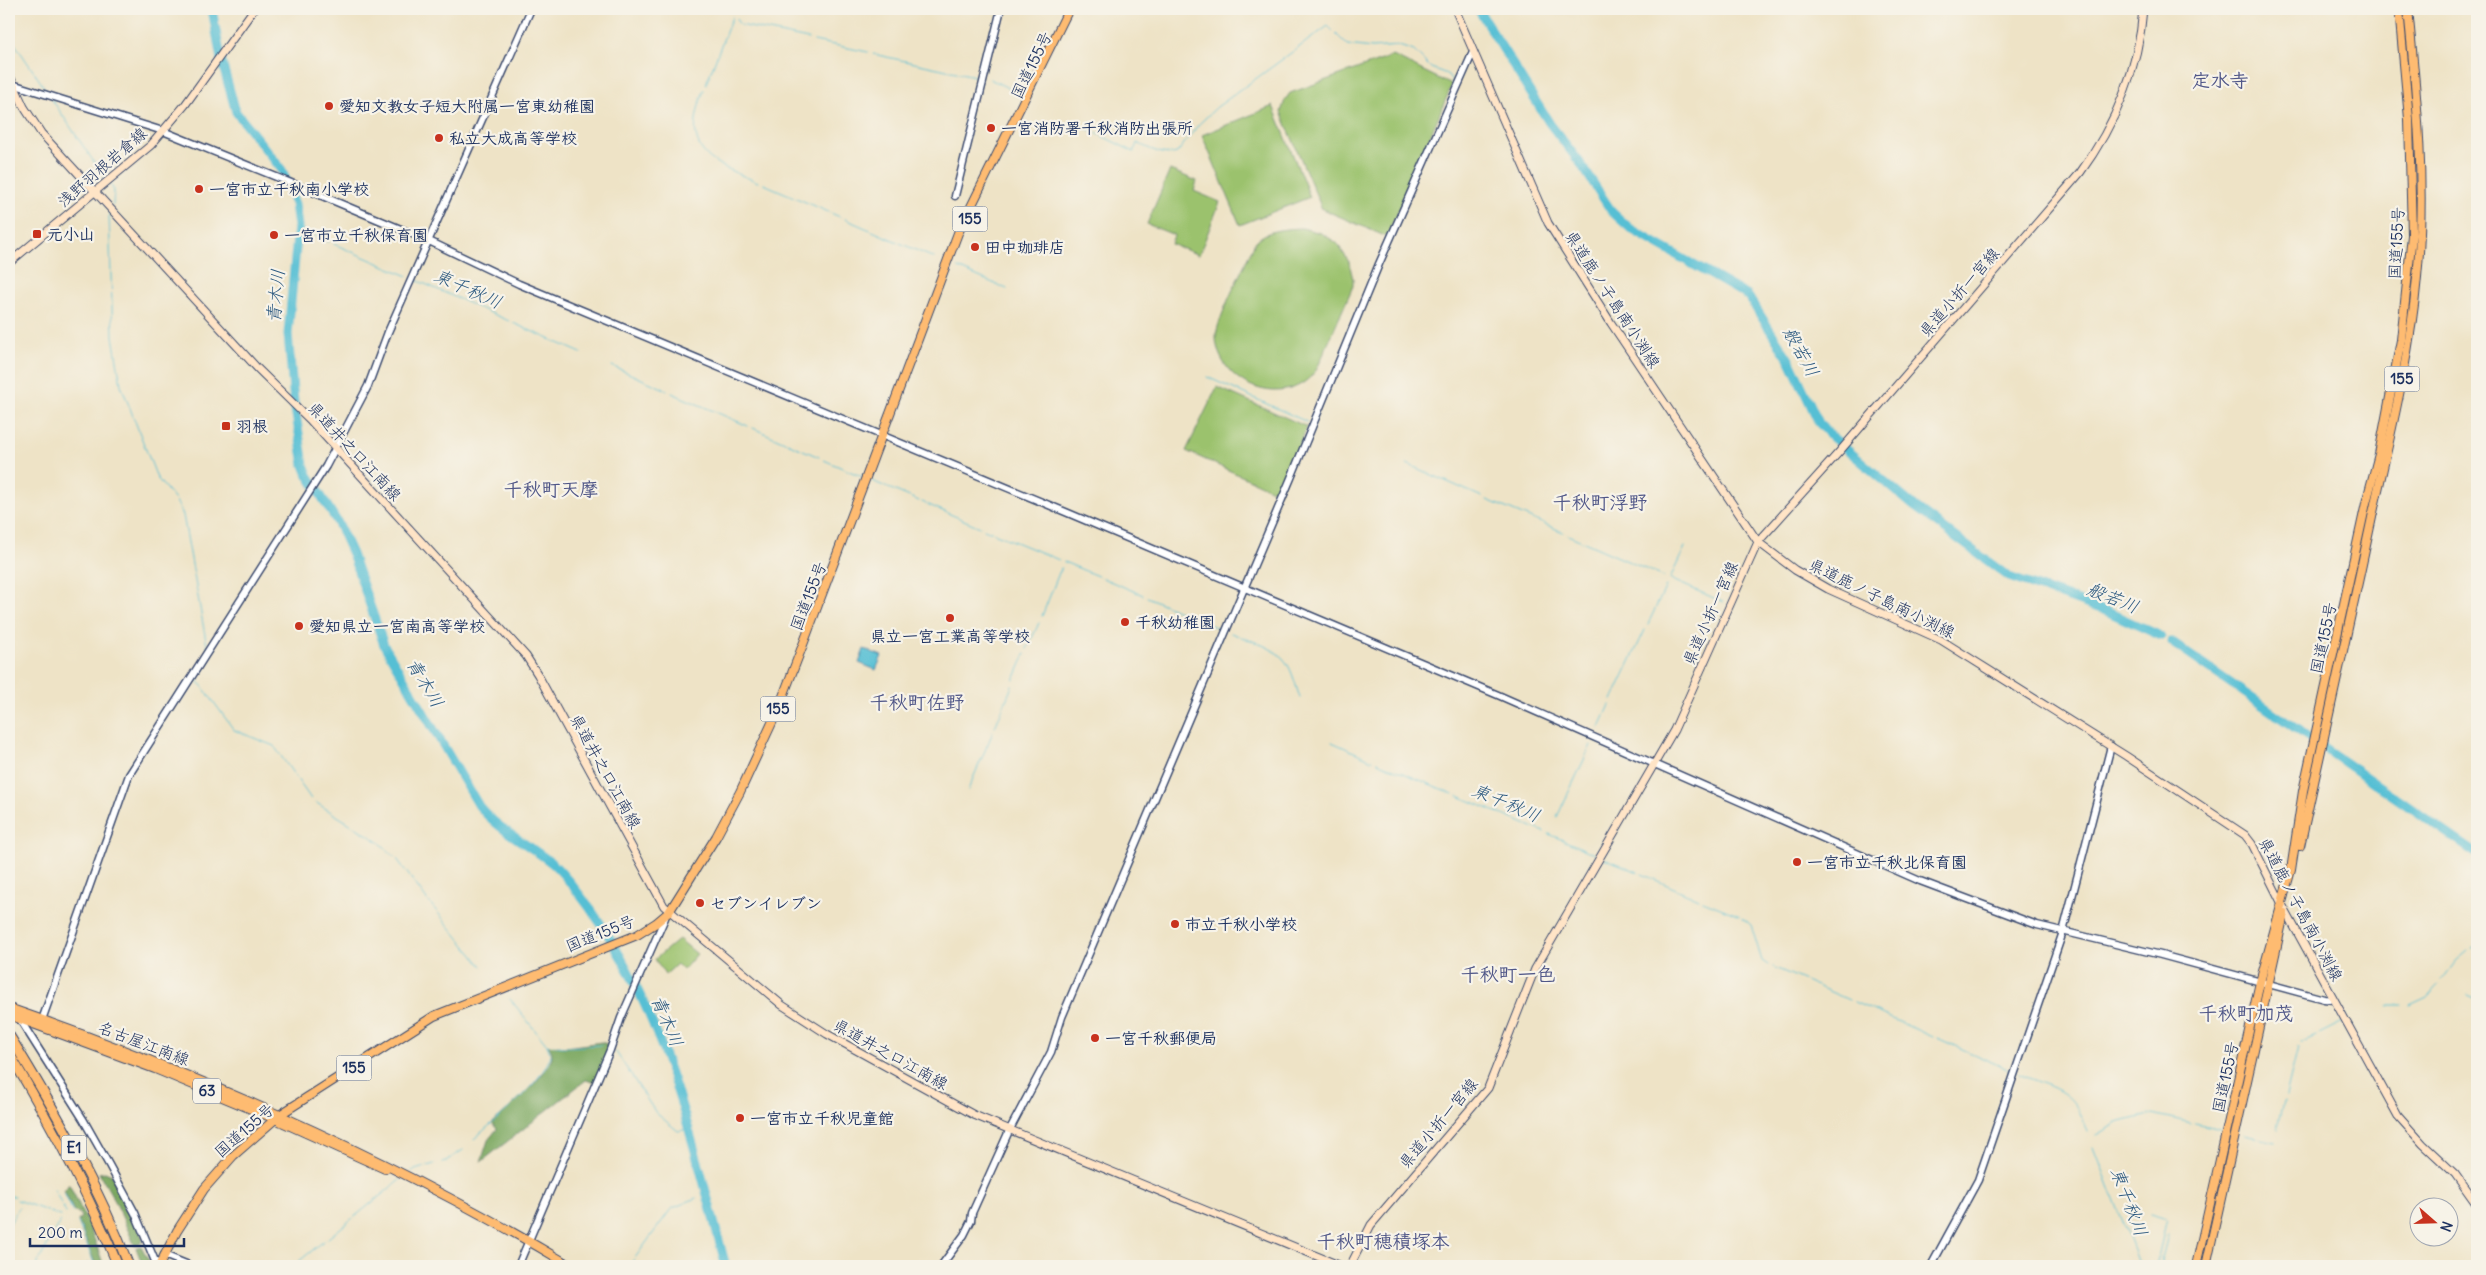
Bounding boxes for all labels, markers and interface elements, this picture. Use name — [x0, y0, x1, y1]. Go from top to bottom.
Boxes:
street label: 国道155号 — [1006, 28, 1056, 102]
district label: 定水寺 — [2191, 68, 2249, 92]
place label: 愛知文教女子短大附属一宮東幼稚園 — [339, 96, 595, 116]
marker: 愛知文教女子短大附属一宮東幼稚園 — [323, 100, 335, 112]
place label: 一宮消防署千秋消防出張所 — [1001, 118, 1193, 138]
marker: 一宮消防署千秋消防出張所 — [985, 122, 997, 134]
street label: 浅野羽根岩倉線 — [53, 123, 151, 211]
place label: 私立大成高等学校 — [449, 128, 577, 148]
marker: 私立大成高等学校 — [433, 132, 445, 144]
place label: 一宮市立千秋南小学校 — [209, 179, 369, 199]
marker: 一宮市立千秋南小学校 — [193, 183, 205, 195]
road number: 155 — [952, 206, 988, 232]
street label: 国道155号 — [2384, 206, 2408, 280]
place label: 元小山 — [47, 224, 95, 244]
place label: 一宮市立千秋保育園 — [284, 225, 428, 245]
street label: 県道鹿ノ子島南小渕線 — [1561, 226, 1665, 372]
marker: 元小山 — [31, 228, 43, 240]
marker: 一宮市立千秋保育園 — [268, 229, 280, 241]
place label: 田中珈琲店 — [985, 237, 1065, 257]
marker: 田中珈琲店 — [969, 241, 981, 253]
street label: 県道小折一宮線 — [1915, 243, 2003, 341]
water label: 東千秋川 — [431, 263, 506, 314]
water label: 青木川 — [262, 268, 289, 324]
water label: 般若川 — [1778, 323, 1825, 381]
road number: 155 — [2384, 366, 2420, 392]
street label: 県道井之口江南線 — [304, 397, 406, 505]
place label: 羽根 — [236, 416, 268, 436]
marker: 羽根 — [220, 420, 232, 432]
district label: 千秋町天摩 — [503, 477, 599, 501]
district label: 千秋町浮野 — [1552, 490, 1648, 514]
street label: 県道鹿ノ子島南小渕線 — [1806, 554, 1958, 642]
street label: 国道155号 — [786, 558, 830, 634]
street label: 県道小折一宮線 — [1678, 558, 1742, 668]
water label: 般若川 — [2084, 577, 2143, 618]
street label: 国道155号 — [2306, 600, 2340, 676]
marker: 県立一宮工業高等学校 — [944, 612, 956, 624]
place label: 千秋幼稚園 — [1135, 612, 1215, 632]
place label: 愛知県立一宮南高等学校 — [309, 616, 485, 636]
marker: 千秋幼稚園 — [1119, 616, 1131, 628]
marker: 愛知県立一宮南高等学校 — [293, 620, 305, 632]
place label: 県立一宮工業高等学校 — [870, 626, 1030, 646]
water label: 青木川 — [402, 654, 449, 712]
district label: 千秋町佐野 — [869, 690, 965, 714]
road number: 155 — [760, 696, 796, 722]
street label: 県道井之口江南線 — [566, 710, 646, 832]
water label: 東千秋川 — [1469, 778, 1544, 827]
street label: 県道鹿ノ子島南小渕線 — [2255, 834, 2347, 984]
place label: 一宮市立千秋北保育園 — [1807, 852, 1967, 872]
marker: 一宮市立千秋北保育園 — [1791, 856, 1803, 868]
place label: セブンイレブン — [710, 893, 822, 913]
marker: セブンイレブン — [694, 897, 706, 909]
street label: 国道155号 — [563, 910, 637, 956]
place label: 市立千秋小学校 — [1185, 914, 1297, 934]
marker: 市立千秋小学校 — [1169, 918, 1181, 930]
district label: 千秋町一色 — [1460, 962, 1556, 986]
water label: 青木川 — [646, 991, 689, 1050]
district label: 千秋町加茂 — [2198, 1001, 2294, 1025]
street label: 県道井之口江南線 — [830, 1014, 952, 1094]
street label: 名古屋江南線 — [96, 1016, 192, 1070]
place label: 一宮千秋郵便局 — [1105, 1028, 1217, 1048]
marker: 一宮千秋郵便局 — [1089, 1032, 1101, 1044]
street label: 国道155号 — [2208, 1039, 2242, 1115]
road number: 155 — [336, 1056, 372, 1080]
street label: 県道小折一宮線 — [1394, 1074, 1482, 1172]
road number: 63 — [193, 1078, 221, 1104]
street label: 国道155号 — [210, 1099, 278, 1161]
place label: 一宮市立千秋児童館 — [750, 1108, 894, 1128]
marker: 一宮市立千秋児童館 — [734, 1112, 746, 1124]
road number: E1 — [62, 1136, 86, 1160]
water label: 東千秋川 — [2106, 1164, 2153, 1240]
north arrow — [2408, 1198, 2458, 1248]
scale bar — [30, 1215, 184, 1247]
text: N — [2436, 1219, 2456, 1234]
text: 200 m — [38, 1223, 83, 1242]
district label: 千秋町穂積塚本 — [1316, 1229, 1450, 1253]

